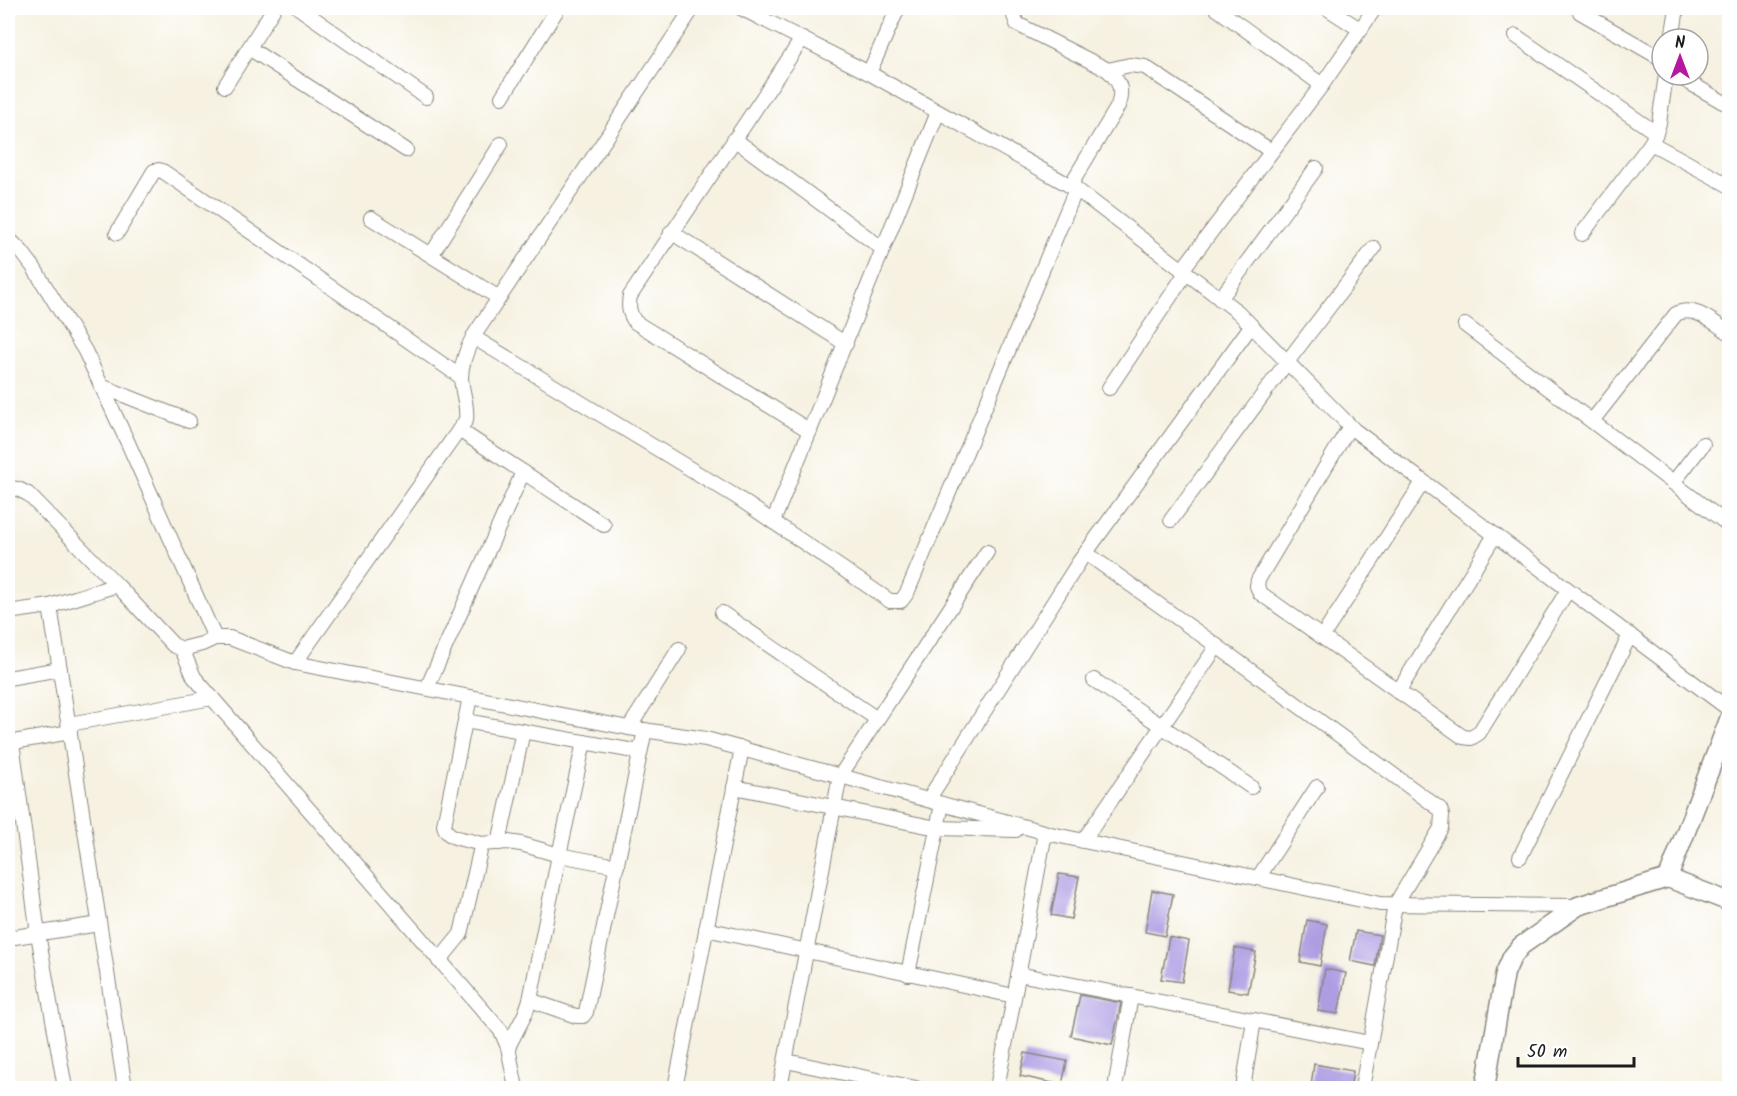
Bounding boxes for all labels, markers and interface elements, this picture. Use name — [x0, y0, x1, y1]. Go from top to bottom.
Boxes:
north arrow — [1650, 27, 1710, 87]
text: N — [1675, 31, 1685, 56]
scale bar — [1518, 1030, 1634, 1068]
text: 50 m — [1527, 1038, 1567, 1067]

